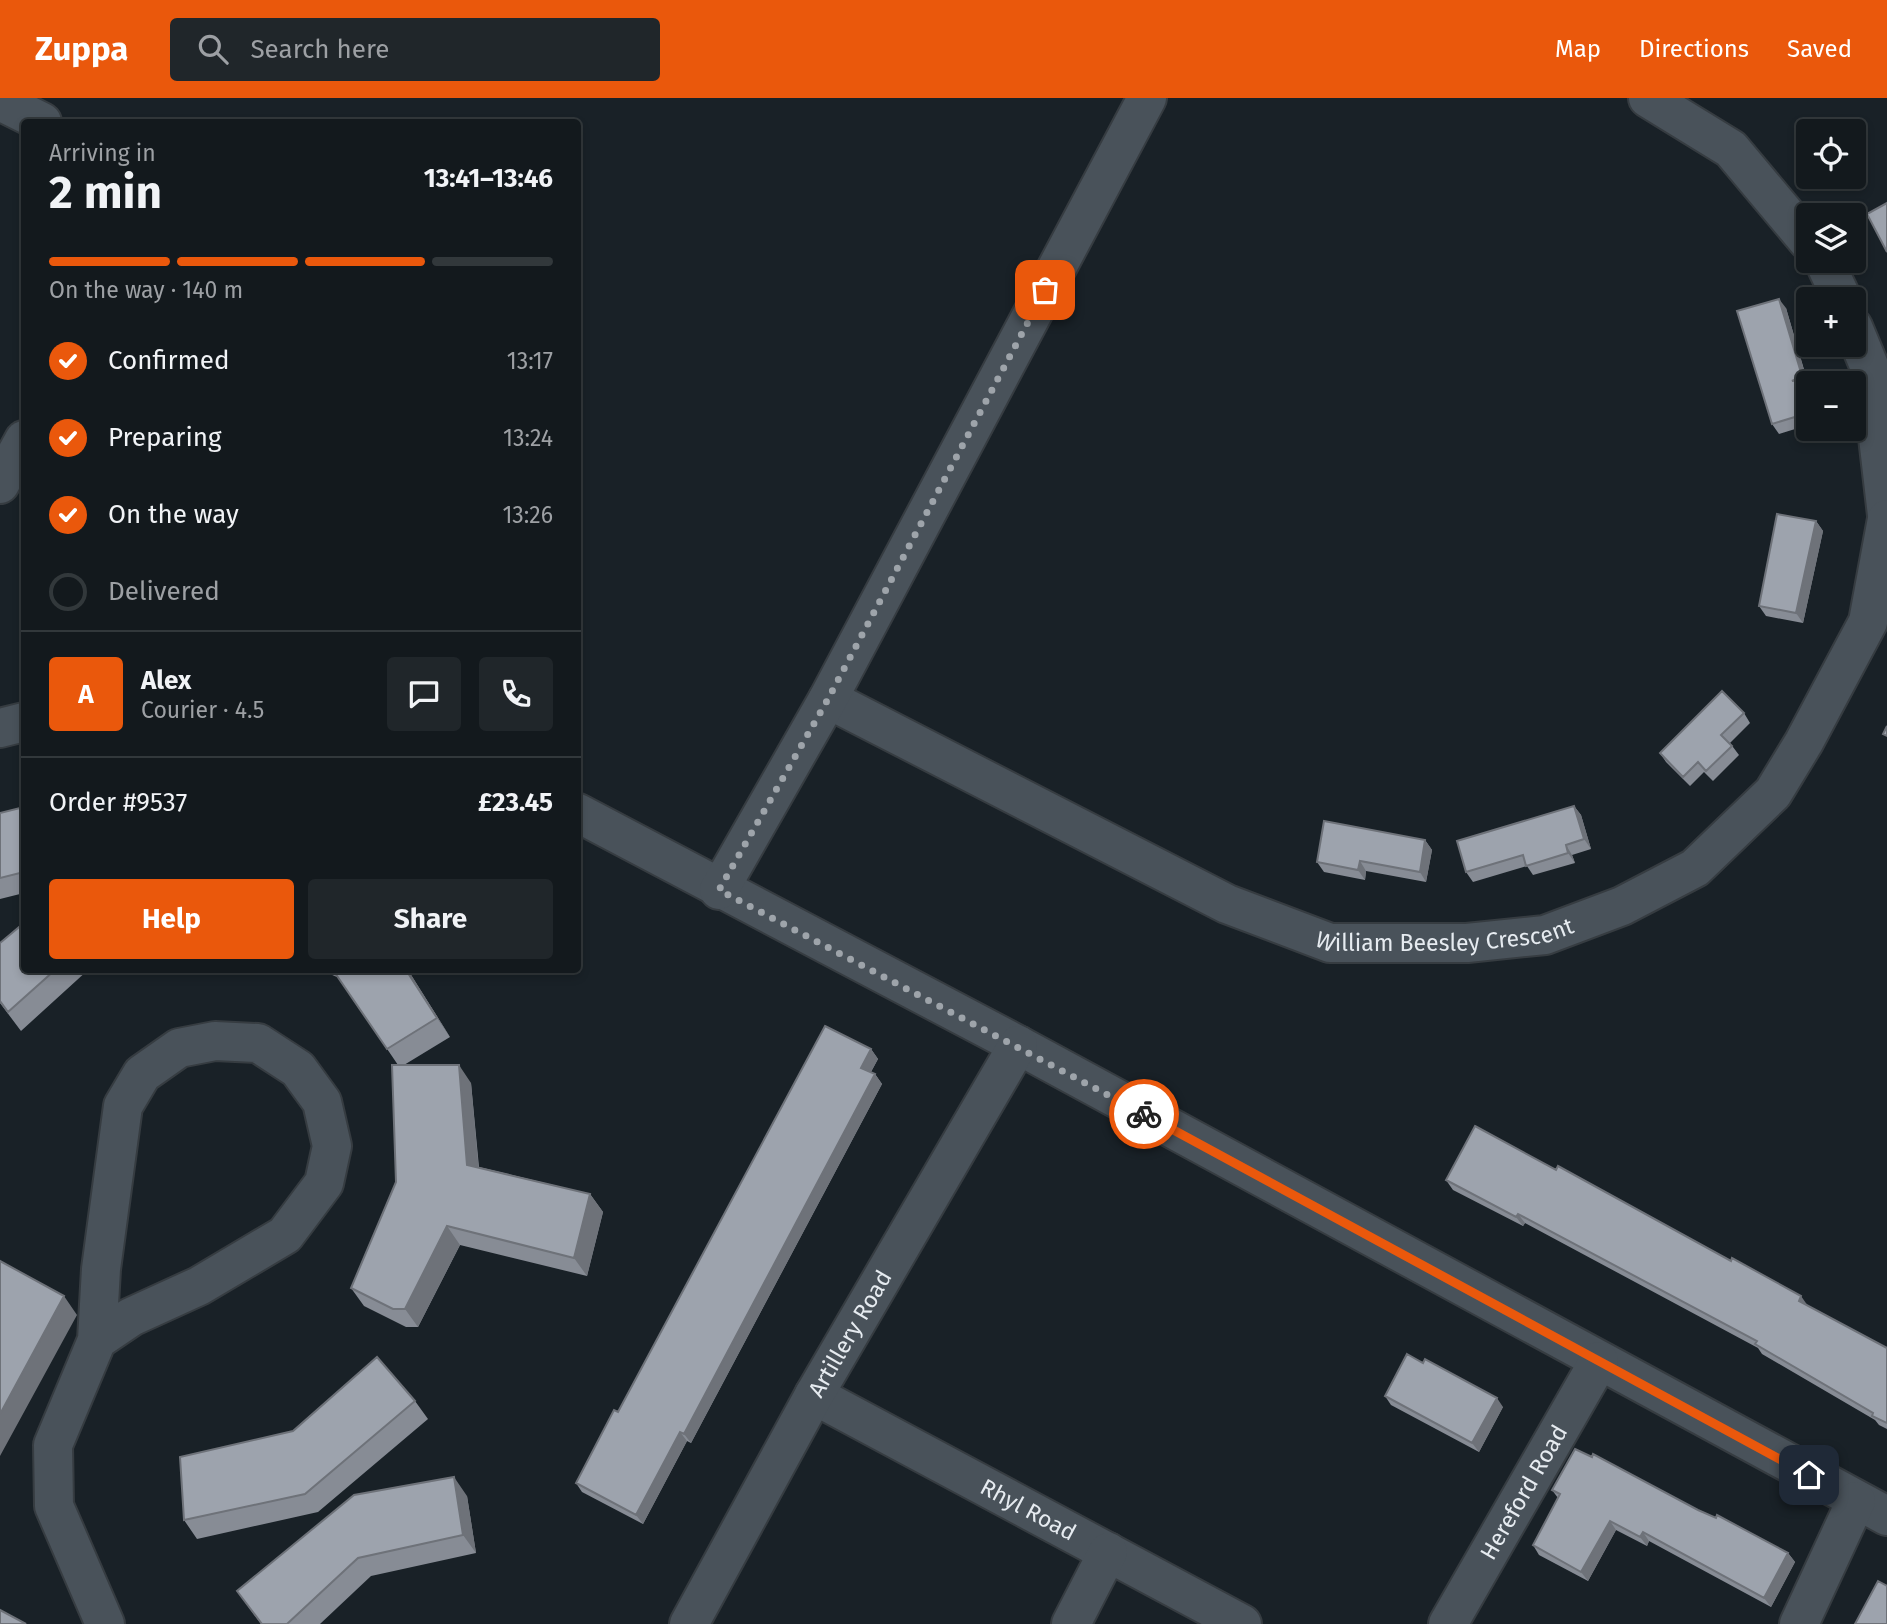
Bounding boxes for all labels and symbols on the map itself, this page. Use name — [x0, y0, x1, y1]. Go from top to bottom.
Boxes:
pin — [1015, 260, 1075, 320]
street label: William Beesley Crescent — [1312, 911, 1578, 958]
courier — [1109, 1079, 1179, 1149]
street label: Artillery Road — [802, 1265, 898, 1402]
street label: Hereford Road — [1474, 1420, 1573, 1565]
pin — [1779, 1445, 1839, 1505]
street label: Rhyl Road — [976, 1473, 1081, 1547]

